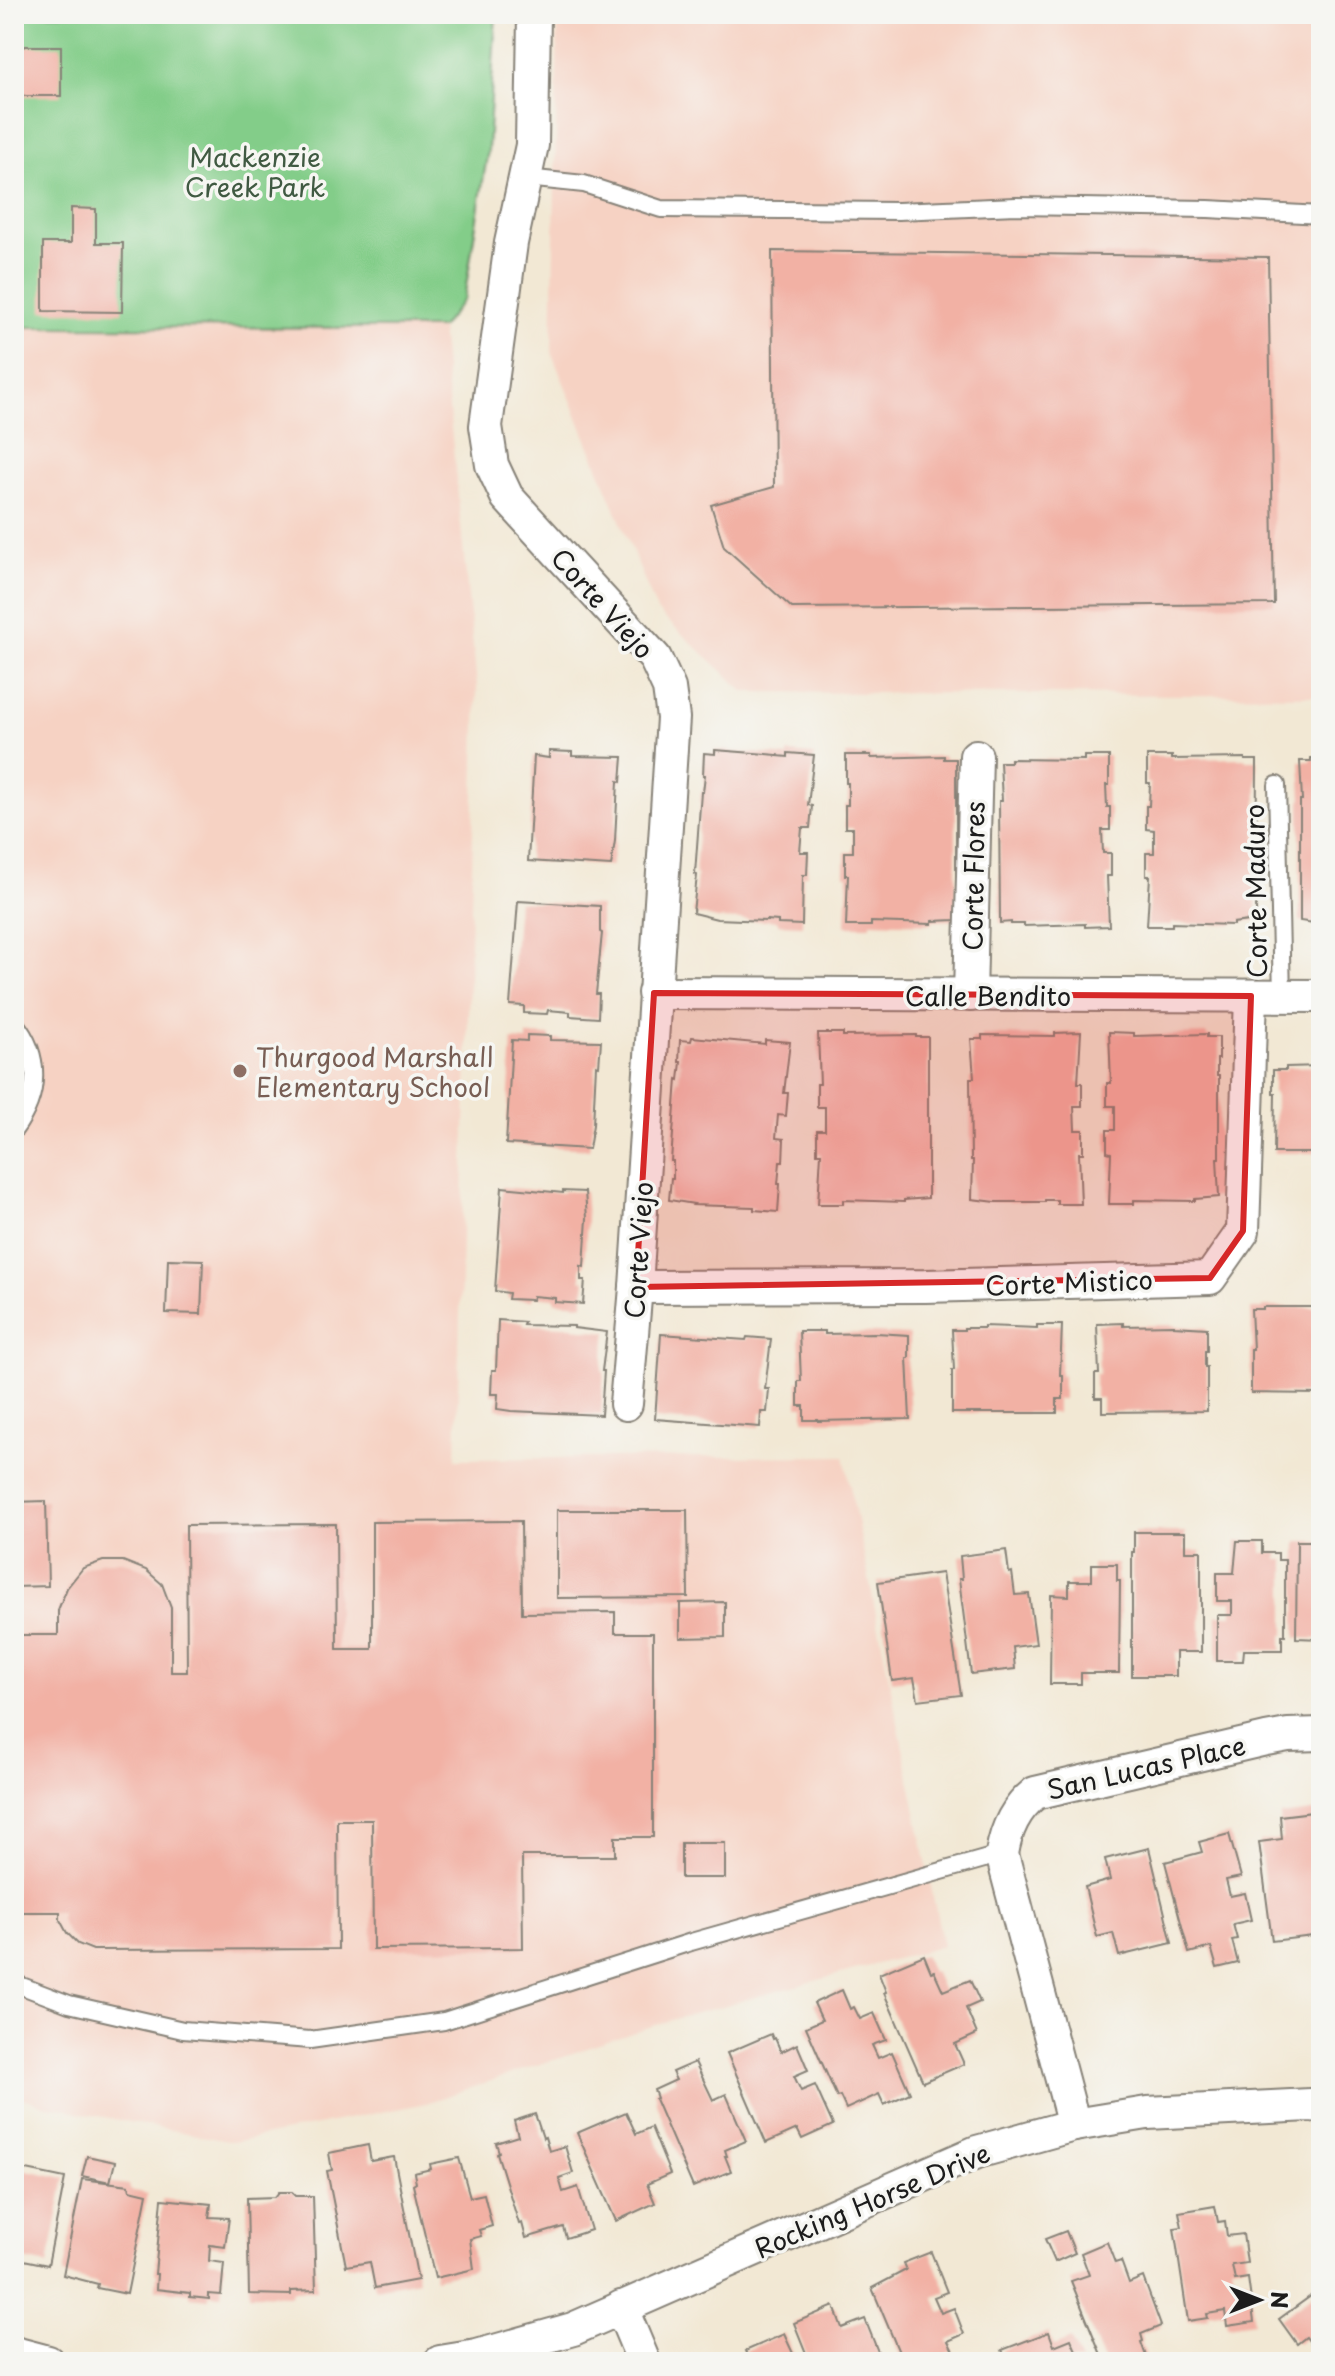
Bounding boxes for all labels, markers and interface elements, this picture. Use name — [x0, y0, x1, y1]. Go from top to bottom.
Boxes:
park label: Mackenzie Creek Park — [185, 137, 325, 206]
street label: Corte Viejo — [543, 539, 663, 667]
street label: Corte Flores — [952, 801, 994, 951]
street label: Corte Maduro — [1234, 804, 1276, 978]
street label: Calle Bendito — [905, 976, 1071, 1015]
place label: Thurgood Marshall Elementary School — [256, 1037, 493, 1106]
marker: Thurgood Marshall Elementary School — [231, 1062, 249, 1080]
street label: Corte Viejo — [614, 1180, 662, 1320]
street label: Corte Mistico — [985, 1260, 1153, 1304]
street label: San Lucas Place — [1043, 1725, 1249, 1809]
street label: Rocking Horse Drive — [748, 2133, 996, 2267]
north arrow — [1219, 2260, 1299, 2340]
text: N — [1264, 2291, 1297, 2309]

